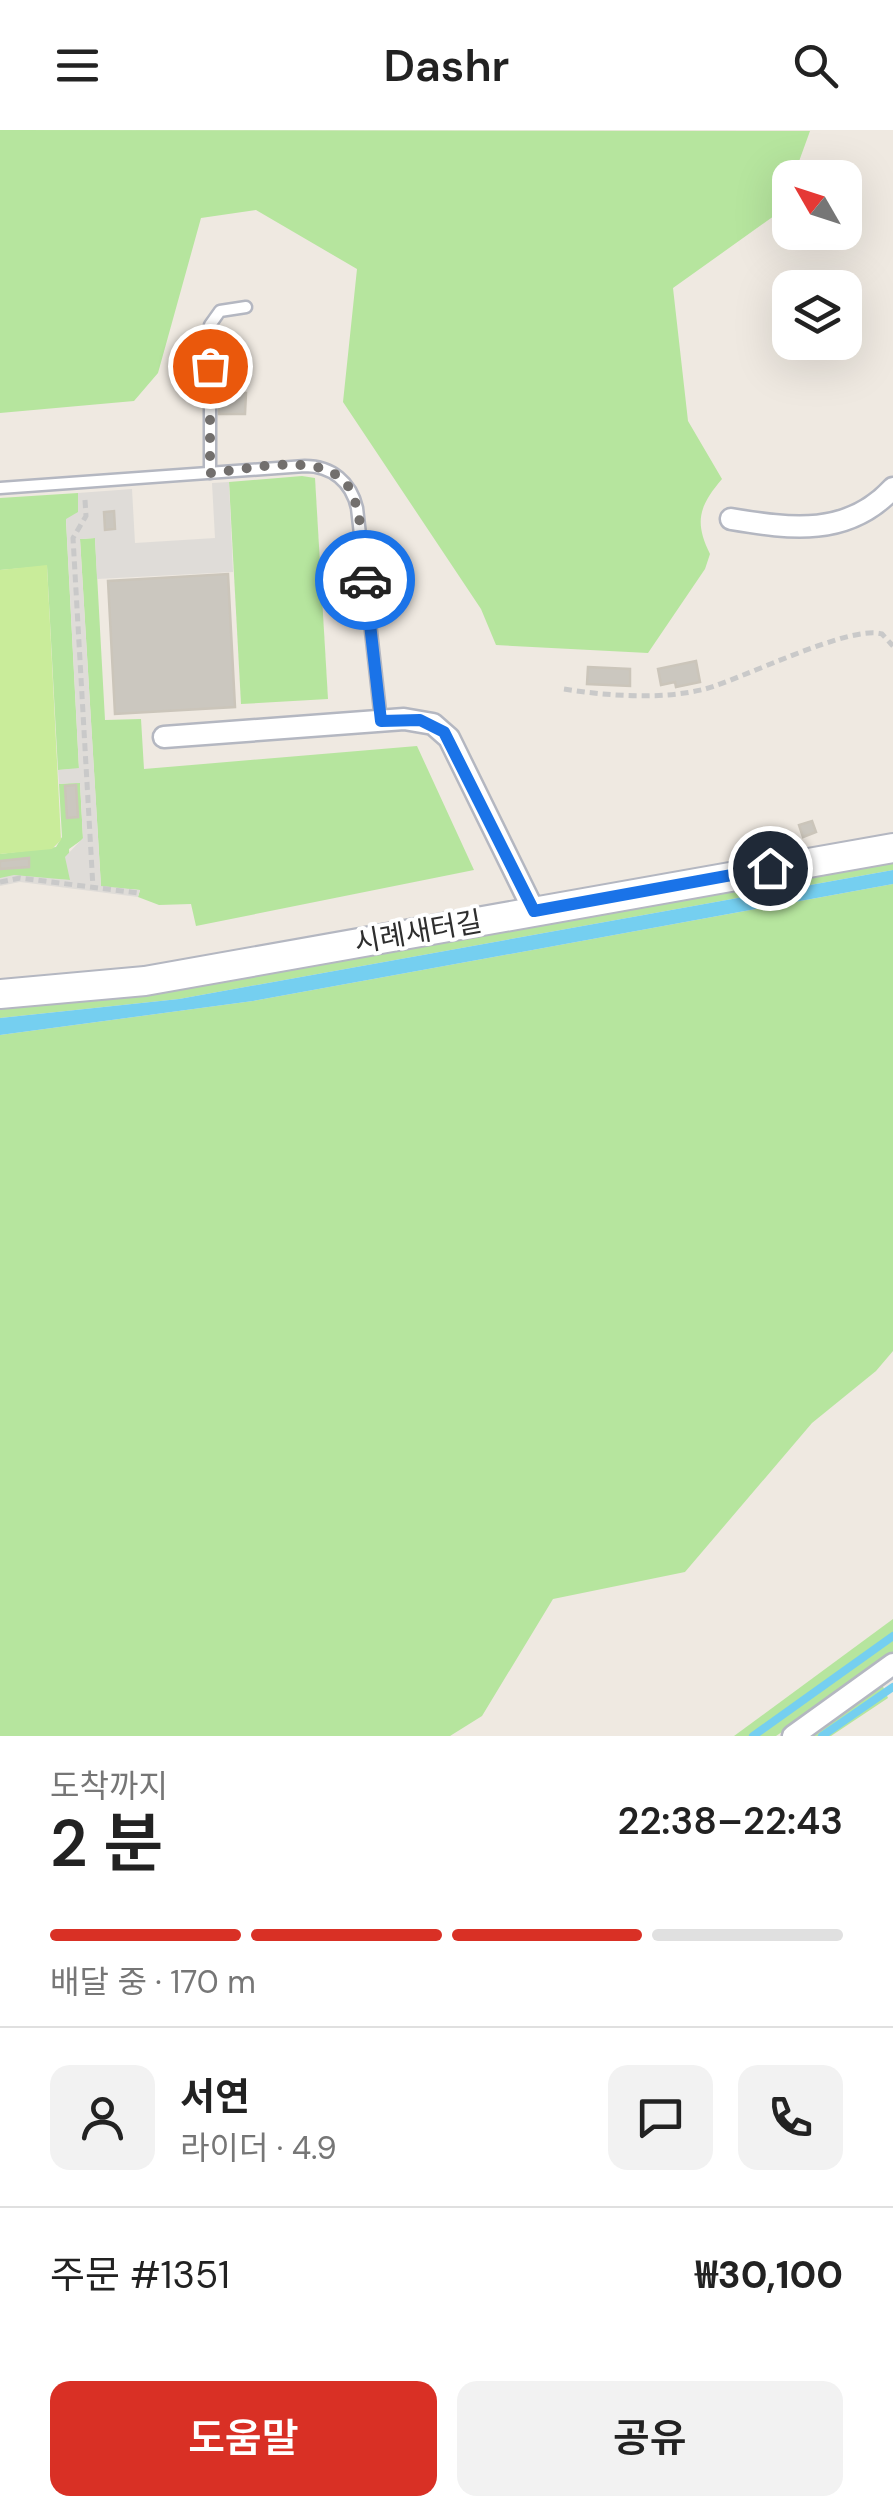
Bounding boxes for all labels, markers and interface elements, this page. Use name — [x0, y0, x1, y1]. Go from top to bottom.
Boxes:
text: Dashr — [383, 36, 510, 95]
icon: menu — [50, 38, 105, 93]
icon: search — [788, 38, 843, 93]
north arrow — [772, 160, 862, 250]
map controls — [772, 160, 862, 360]
button: layers — [772, 270, 862, 360]
pin — [168, 324, 253, 409]
icon: bag — [183, 339, 238, 394]
courier — [315, 530, 415, 630]
icon: car — [338, 553, 393, 608]
pin — [728, 826, 813, 911]
icon: home — [743, 841, 798, 896]
street label: 시례새터길 — [351, 903, 485, 961]
text: 도착까지 — [50, 1765, 168, 1807]
text: 22:38–22:43 — [617, 1796, 843, 1846]
text: 2 분 — [50, 1802, 163, 1886]
text: 배달 중 · 170 m — [50, 1961, 256, 2003]
button: person — [50, 2065, 155, 2170]
button: chat — [608, 2065, 713, 2170]
button: phone — [738, 2065, 843, 2170]
text: 서연 — [180, 2072, 250, 2122]
text: 라이더 · 4.9 — [180, 2127, 337, 2169]
text: 주문 #1351 — [50, 2250, 230, 2300]
text: ₩30,100 — [695, 2250, 843, 2300]
button: 도움말 — [50, 2381, 437, 2496]
button: 공유 — [457, 2381, 843, 2496]

